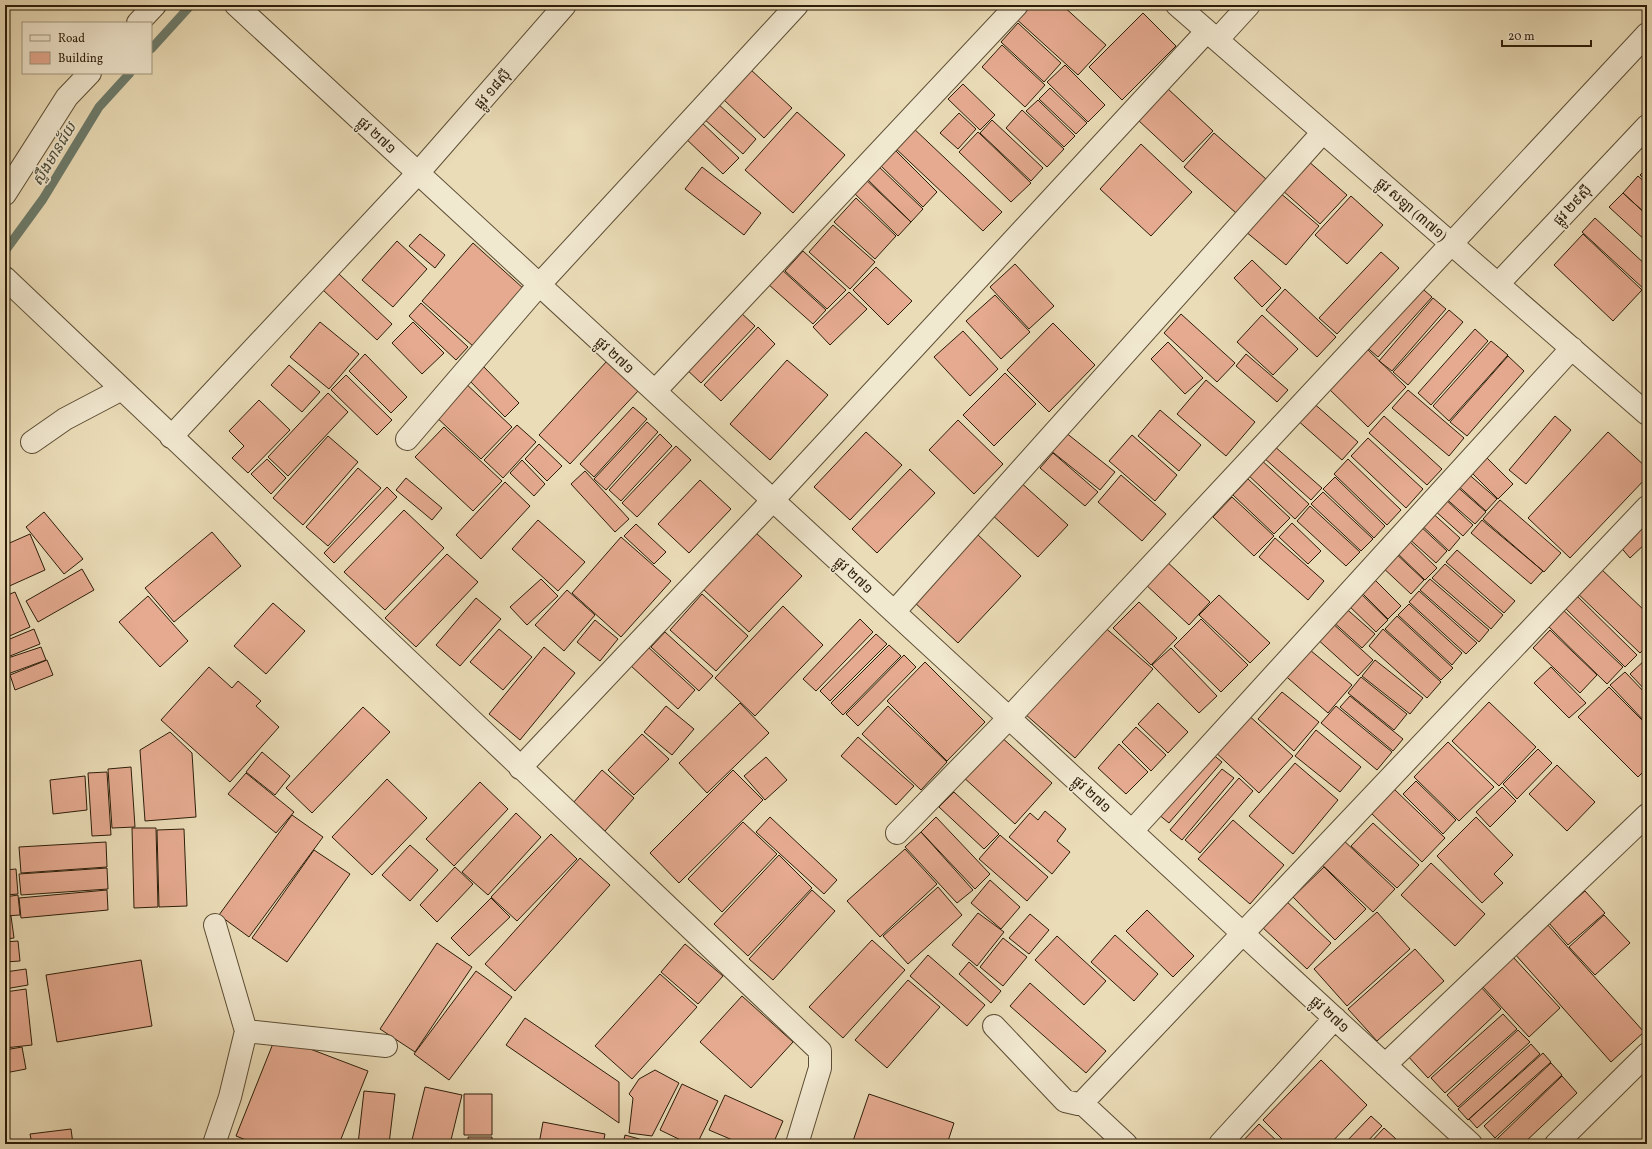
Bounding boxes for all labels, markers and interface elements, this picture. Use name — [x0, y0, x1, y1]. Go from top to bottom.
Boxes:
legend — [22, 22, 152, 74]
scale bar — [1502, 22, 1591, 48]
text: 20 m — [1508, 29, 1535, 45]
text: Road — [58, 31, 85, 47]
text: Building — [58, 51, 103, 67]
street label: ផ្លូវ ១៨ស៊ី — [471, 66, 517, 115]
street label: ផ្លូវ ២៧១ — [352, 113, 399, 160]
water label: ស្ទឹងមានជ័យ — [28, 117, 83, 190]
street label: ផ្លូវ សឡា (៣៧១) — [1371, 174, 1450, 247]
street label: ផ្លូវ ២៩ស៊ី — [1550, 182, 1597, 231]
street label: ផ្លូវ ២៧១ — [590, 333, 637, 380]
street label: ផ្លូវ ២៧១ — [829, 553, 876, 600]
street label: ផ្លូវ ២៧១ — [1067, 772, 1114, 819]
street label: ផ្លូវ ២៧១ — [1305, 992, 1352, 1039]

